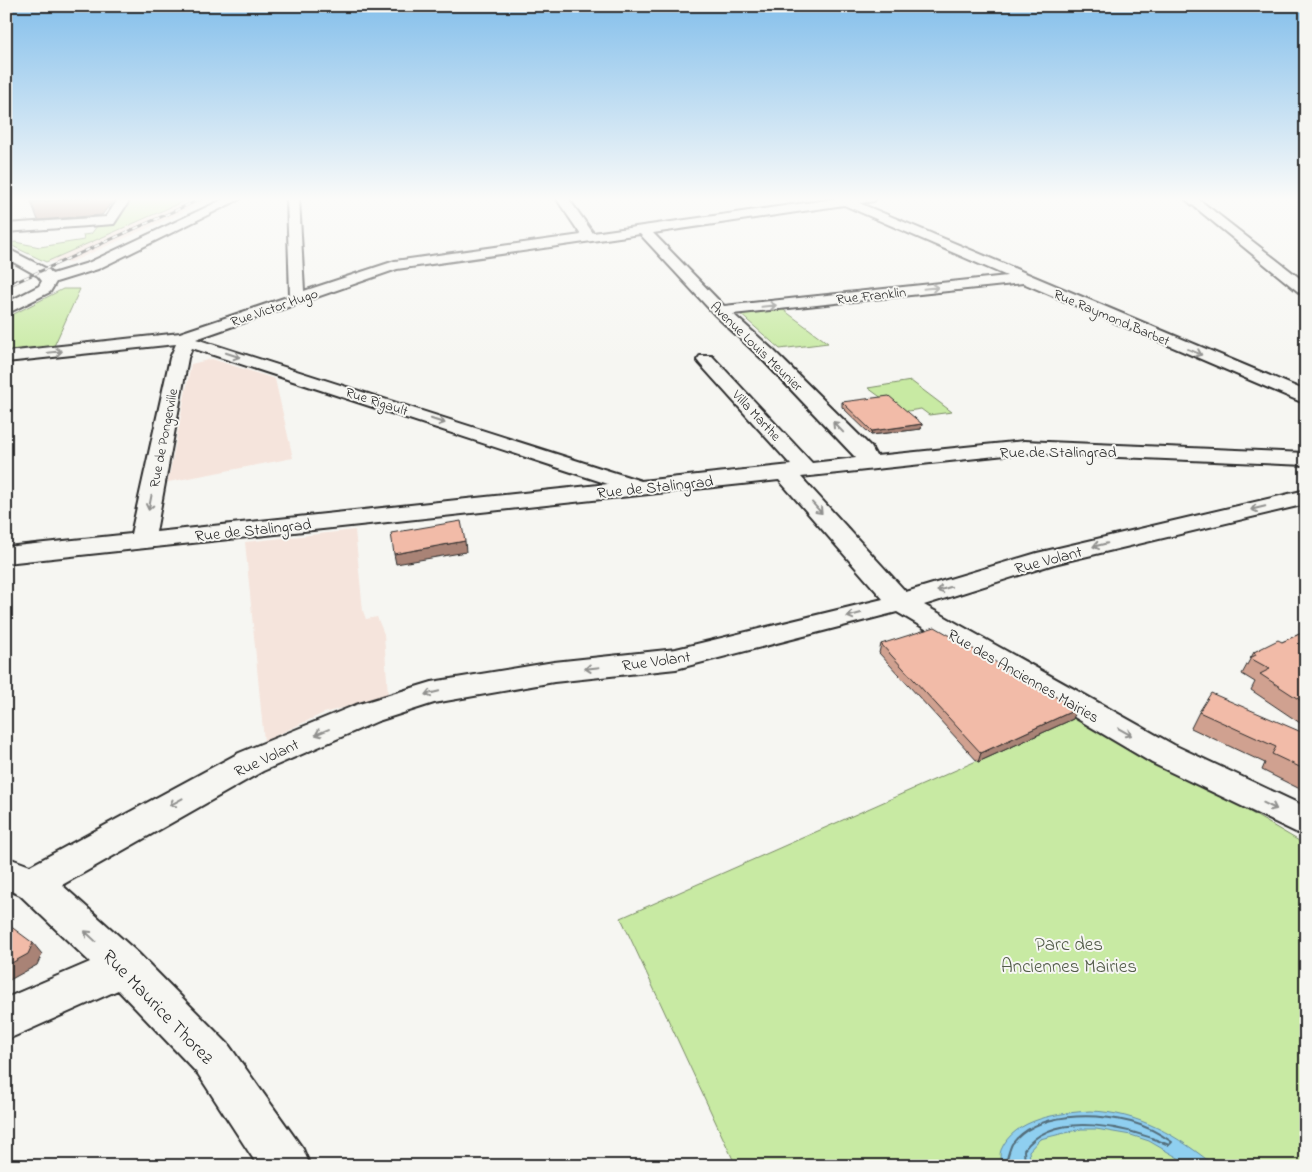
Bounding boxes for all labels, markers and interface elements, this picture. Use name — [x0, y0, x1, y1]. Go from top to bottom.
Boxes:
street label: Rue Franklin — [835, 282, 907, 311]
one-way arrow — [922, 283, 938, 293]
street label: Rue Victor Hugo — [228, 284, 321, 334]
street label: Rue Raymond Barbet — [1050, 284, 1173, 353]
street label: Avenue Louis Meunier — [705, 297, 807, 397]
one-way arrow — [761, 301, 777, 311]
one-way arrow — [46, 347, 62, 357]
one-way arrow — [1187, 347, 1202, 357]
one-way arrow — [225, 351, 240, 360]
street label: Rue Rigault — [342, 382, 411, 423]
street label: Villa Marthe — [726, 385, 786, 447]
street label: Rue de Pongerville — [145, 386, 185, 490]
one-way arrow — [429, 416, 445, 426]
one-way arrow — [832, 420, 844, 433]
street label: Rue de Stalingrad — [1000, 441, 1116, 465]
street label: Rue de Stalingrad — [596, 470, 715, 506]
one-way arrow — [145, 495, 154, 511]
one-way arrow — [811, 502, 823, 515]
one-way arrow — [1251, 504, 1267, 513]
street label: Rue de Stalingrad — [194, 513, 313, 549]
street label: Rue Volant — [1012, 540, 1086, 581]
one-way arrow — [1093, 541, 1109, 550]
one-way arrow — [936, 585, 952, 594]
one-way arrow — [846, 611, 862, 620]
street label: Rue des Anciennes Mairies — [943, 623, 1103, 730]
street label: Rue Volant — [620, 645, 693, 679]
one-way arrow — [585, 663, 601, 673]
one-way arrow — [424, 689, 440, 698]
one-way arrow — [315, 727, 330, 737]
one-way arrow — [1117, 728, 1132, 737]
street label: Rue Volant — [230, 733, 304, 784]
one-way arrow — [169, 798, 184, 807]
one-way arrow — [1262, 802, 1277, 811]
one-way arrow — [84, 930, 97, 942]
park label: Parc des Anciennes Mairies — [1001, 932, 1137, 981]
street label: Rue Maurice Thorez — [95, 944, 219, 1071]

